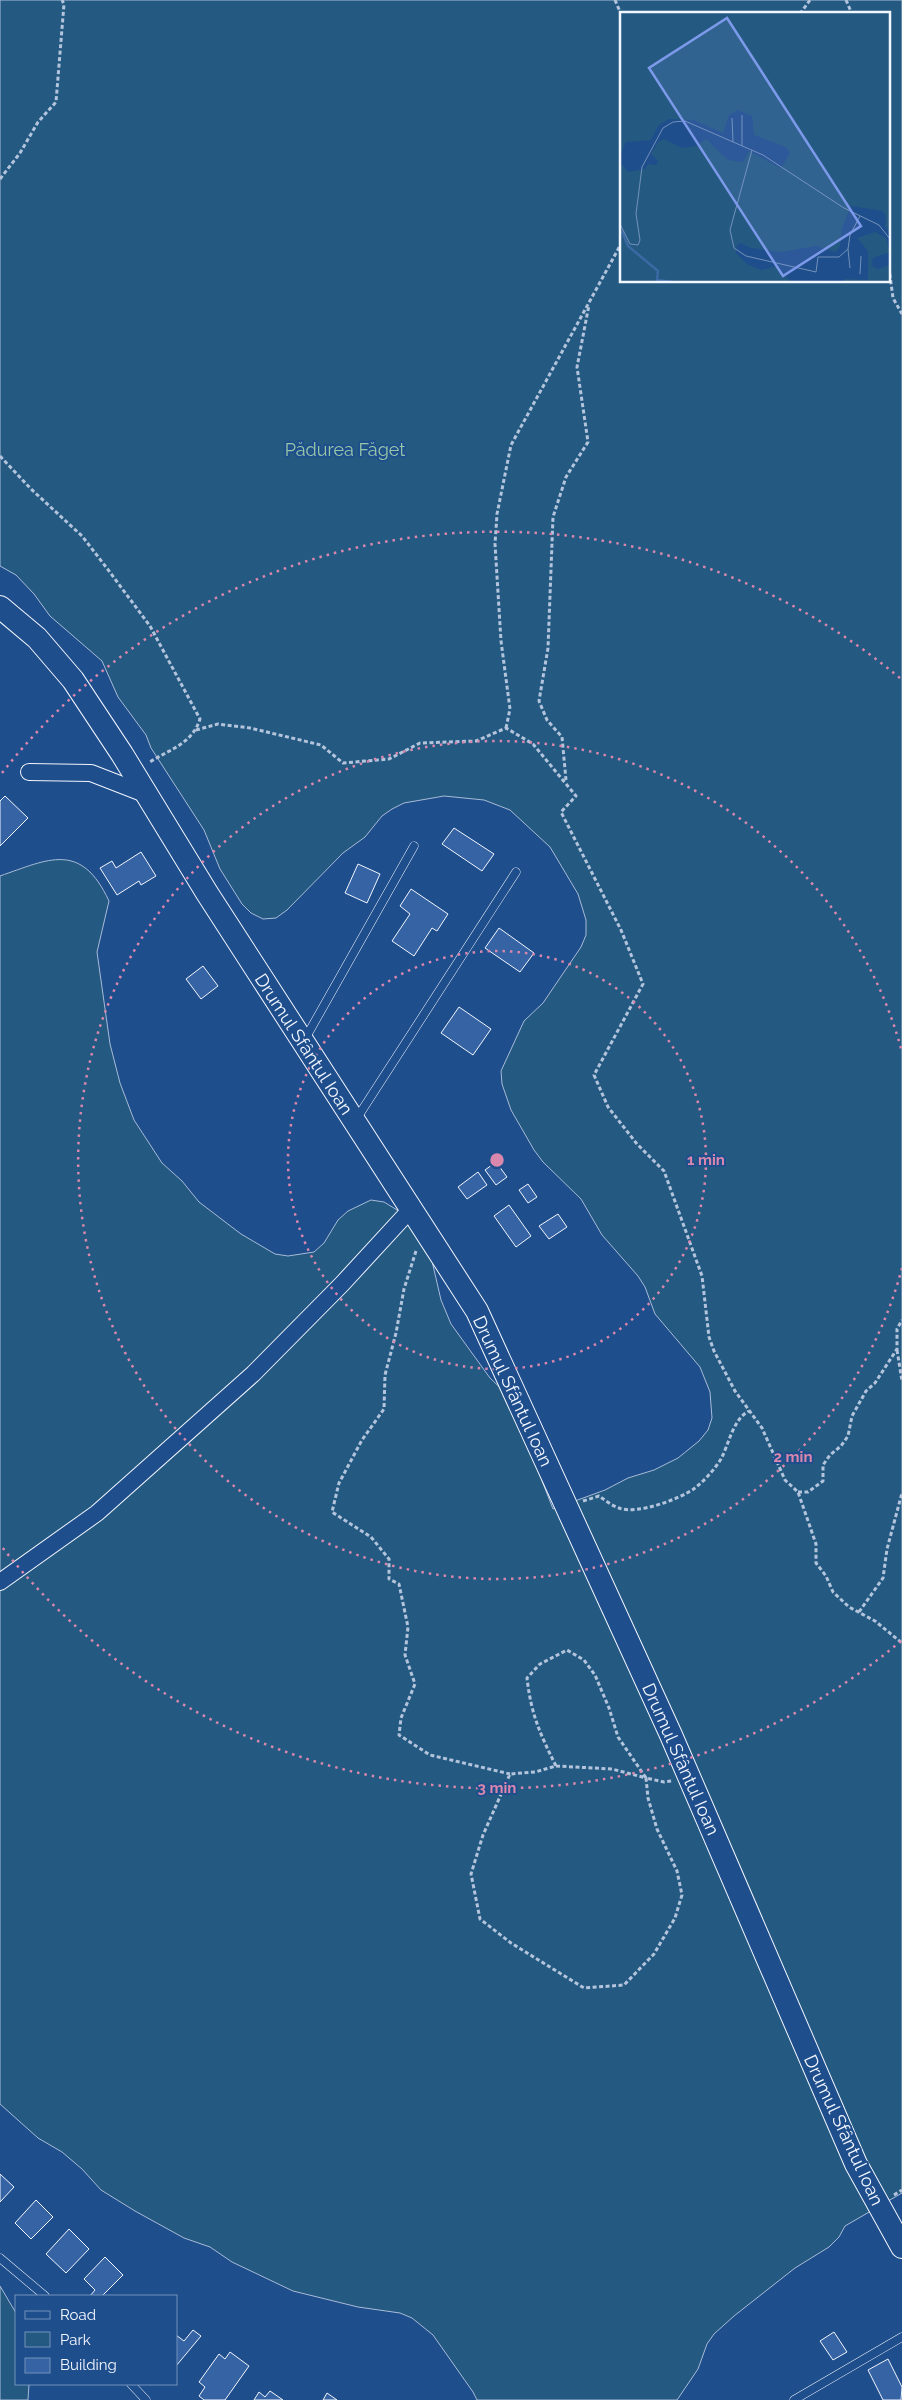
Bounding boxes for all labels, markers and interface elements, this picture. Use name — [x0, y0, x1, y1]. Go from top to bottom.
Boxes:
inset map — [620, 12, 890, 282]
park label: Pădurea Făget — [285, 439, 405, 460]
street label: Drumul Sfântul Ioan — [251, 970, 357, 1118]
centre of rings — [488, 1151, 506, 1169]
text: 1 min — [687, 1151, 725, 1169]
street label: Drumul Sfântul Ioan — [469, 1312, 557, 1470]
text: 2 min — [774, 1448, 812, 1466]
street label: Drumul Sfântul Ioan — [638, 1680, 724, 1838]
text: 3 min — [478, 1779, 516, 1797]
street label: Drumul Sfântul Ioan — [800, 2051, 888, 2209]
legend — [15, 2295, 178, 2385]
text: Road — [60, 2306, 96, 2324]
text: Park — [60, 2331, 91, 2349]
text: Building — [60, 2356, 117, 2374]

